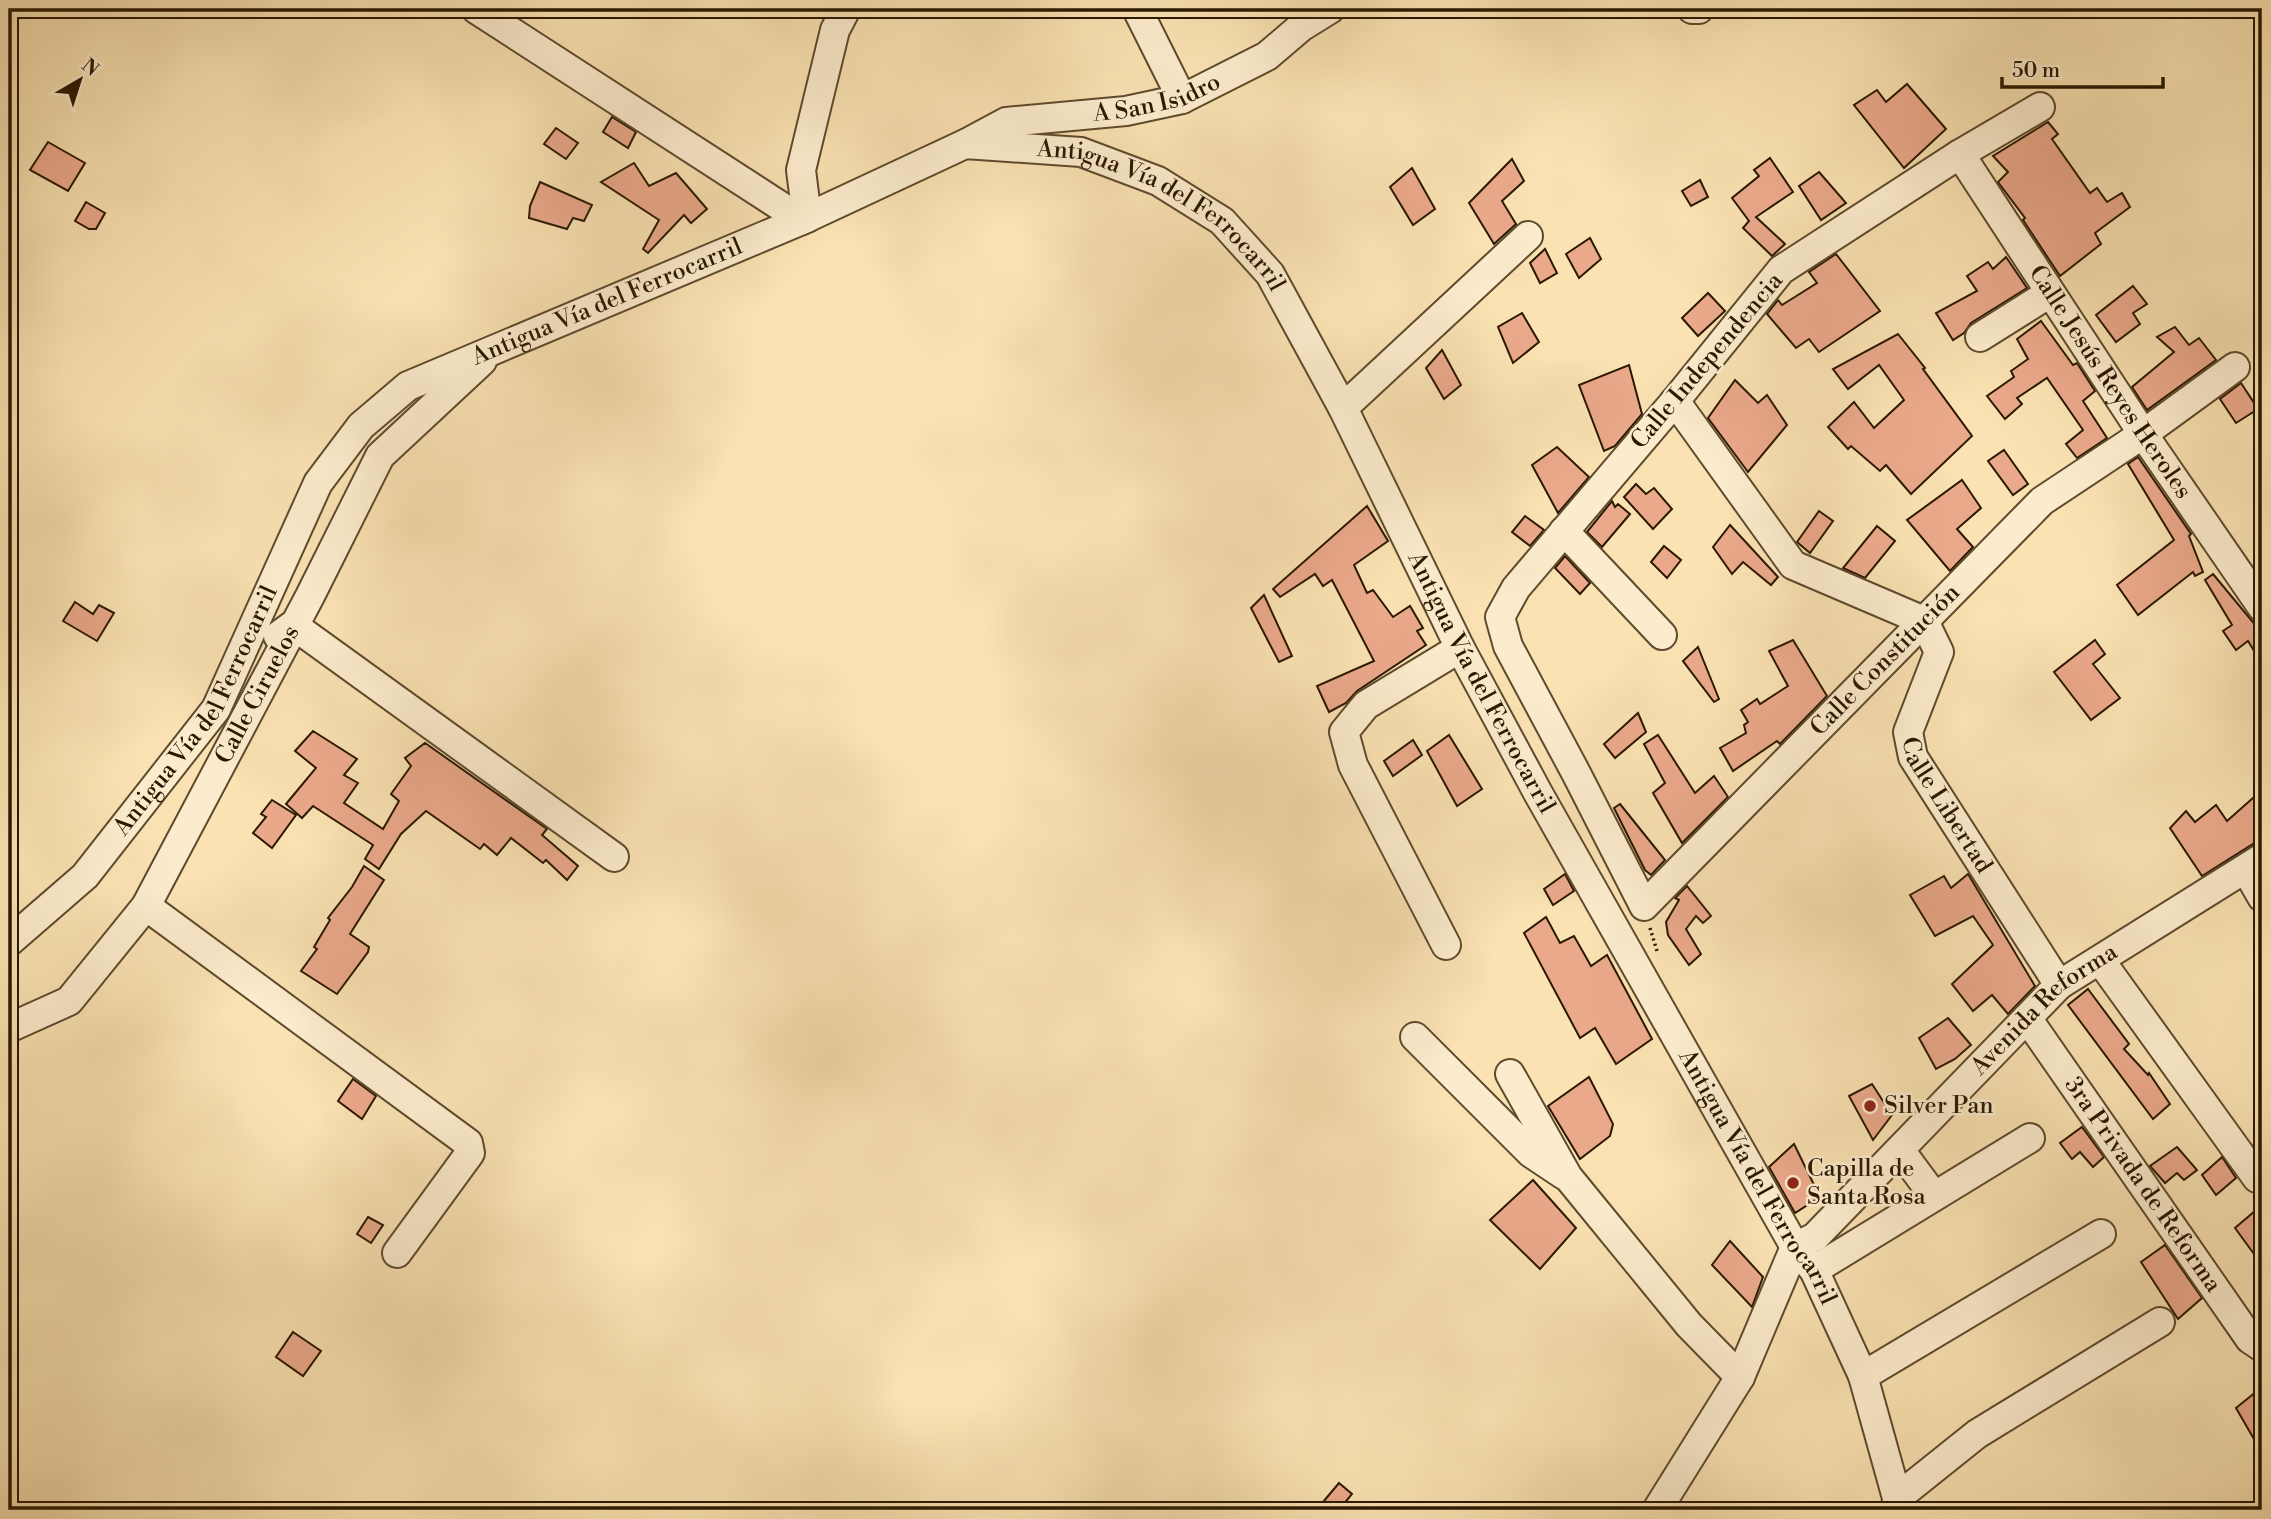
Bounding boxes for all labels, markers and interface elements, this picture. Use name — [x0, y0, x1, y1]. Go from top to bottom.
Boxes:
north arrow — [46, 46, 116, 116]
scale bar — [2002, 46, 2162, 90]
text: N — [77, 54, 103, 82]
text: 50 m — [2012, 58, 2060, 84]
street label: A San Isidro — [1091, 67, 1226, 129]
street label: Antigua Vía del Ferrocarril — [1035, 134, 1292, 297]
street label: Antigua Vía del Ferrocarril — [466, 232, 747, 373]
street label: Calle Jesús Reyes Heroles — [2022, 260, 2198, 505]
street label: Calle Independencia — [1624, 266, 1790, 456]
street label: Antigua Vía del Ferrocarril — [1400, 546, 1562, 819]
street label: Calle Constitución — [1804, 578, 1967, 743]
street label: Antigua Vía del Ferrocarril — [106, 581, 285, 843]
street label: Calle Ciruelos — [209, 620, 307, 769]
street label: Calle Libertad — [1894, 735, 1999, 879]
street label: Avenida Reforma — [1964, 937, 2124, 1083]
street label: Antigua Vía del Ferrocarril — [1671, 1044, 1843, 1310]
street label: 3ra Privada de Reforma — [2058, 1071, 2229, 1299]
place label: Silver Pan — [1884, 1091, 1994, 1121]
marker: Silver Pan — [1862, 1098, 1878, 1114]
place label: Capilla de Santa Rosa — [1807, 1154, 1927, 1212]
marker: Capilla de Santa Rosa — [1785, 1175, 1801, 1191]

